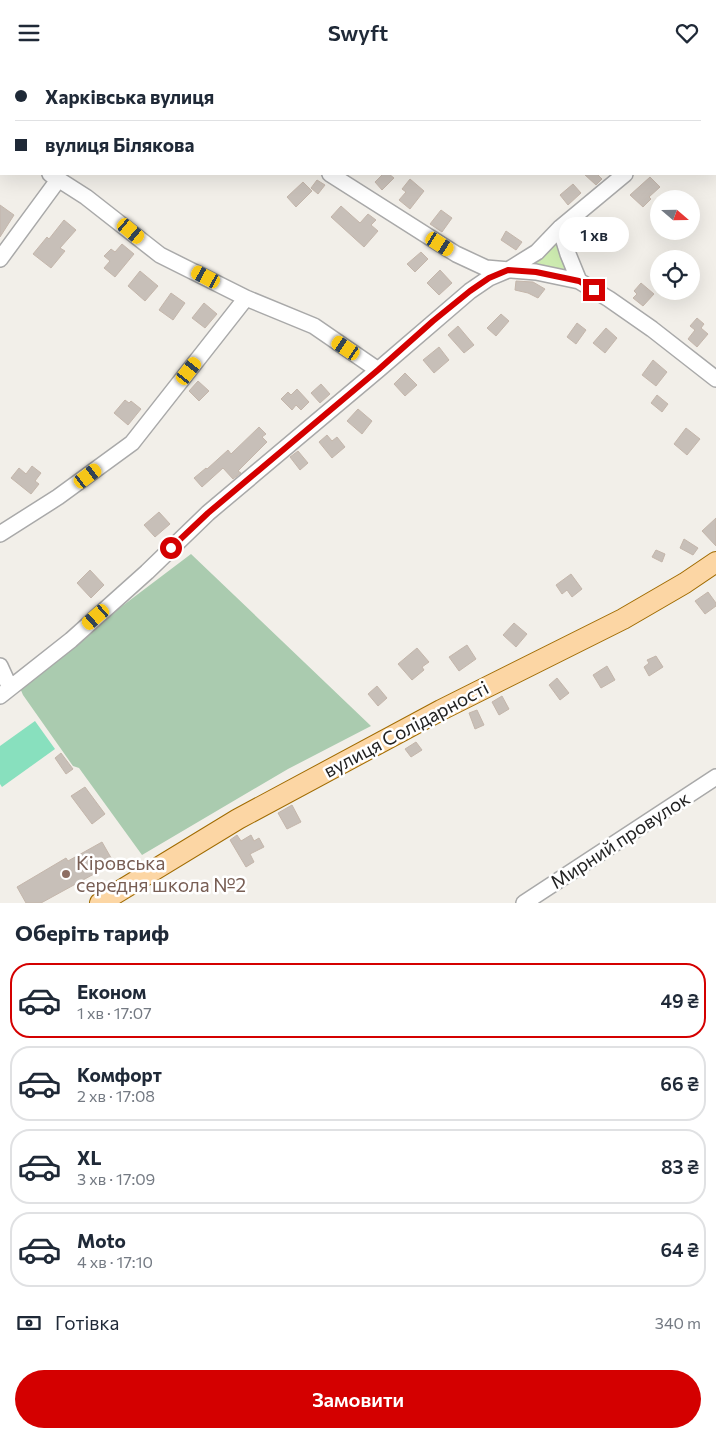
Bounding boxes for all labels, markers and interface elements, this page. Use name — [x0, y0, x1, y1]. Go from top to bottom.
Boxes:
icon: menu — [15, 19, 43, 47]
text: Swyft — [328, 19, 388, 46]
icon: heart — [673, 19, 701, 47]
text: Харківська вулиця — [45, 85, 214, 108]
text: вулиця Білякова — [45, 133, 194, 156]
north arrow — [650, 190, 700, 240]
map controls — [650, 190, 700, 300]
car — [114, 216, 147, 246]
callout: 1 хв — [559, 217, 629, 253]
text: 1 хв — [580, 225, 608, 244]
car — [423, 230, 456, 258]
button: locate — [650, 250, 700, 300]
car — [189, 263, 222, 291]
route end — [583, 279, 605, 301]
car — [329, 333, 362, 363]
car — [173, 355, 204, 387]
car — [71, 461, 104, 491]
route start — [160, 537, 182, 559]
car — [79, 601, 112, 633]
street label: вулиця Солідарності — [319, 675, 492, 782]
street label: Мирний провулок — [546, 786, 694, 893]
place label: Кіровська середня школа №2 — [76, 851, 246, 896]
marker: Кіровська середня школа №2 — [60, 868, 72, 880]
text: Оберіть тариф — [15, 919, 169, 946]
icon: car — [17, 978, 62, 1023]
text: Економ — [77, 980, 146, 1003]
text: 49 ₴ — [660, 989, 699, 1012]
text: 1 хв · 17:07 — [77, 1003, 152, 1022]
icon: car — [17, 1061, 62, 1106]
text: Комфорт — [77, 1063, 162, 1086]
text: 66 ₴ — [660, 1072, 699, 1095]
text: 2 хв · 17:08 — [77, 1086, 155, 1105]
icon: car — [17, 1144, 62, 1189]
text: XL — [77, 1146, 102, 1169]
text: 83 ₴ — [661, 1155, 699, 1178]
text: 3 хв · 17:09 — [77, 1169, 155, 1188]
icon: car — [17, 1227, 62, 1272]
text: Moto — [77, 1229, 126, 1252]
text: 64 ₴ — [660, 1238, 699, 1261]
text: 4 хв · 17:10 — [77, 1252, 153, 1271]
icon: cash — [15, 1309, 43, 1337]
text: Готівка — [55, 1311, 119, 1334]
text: 340 m — [655, 1313, 701, 1332]
button: Замовити — [15, 1370, 701, 1428]

